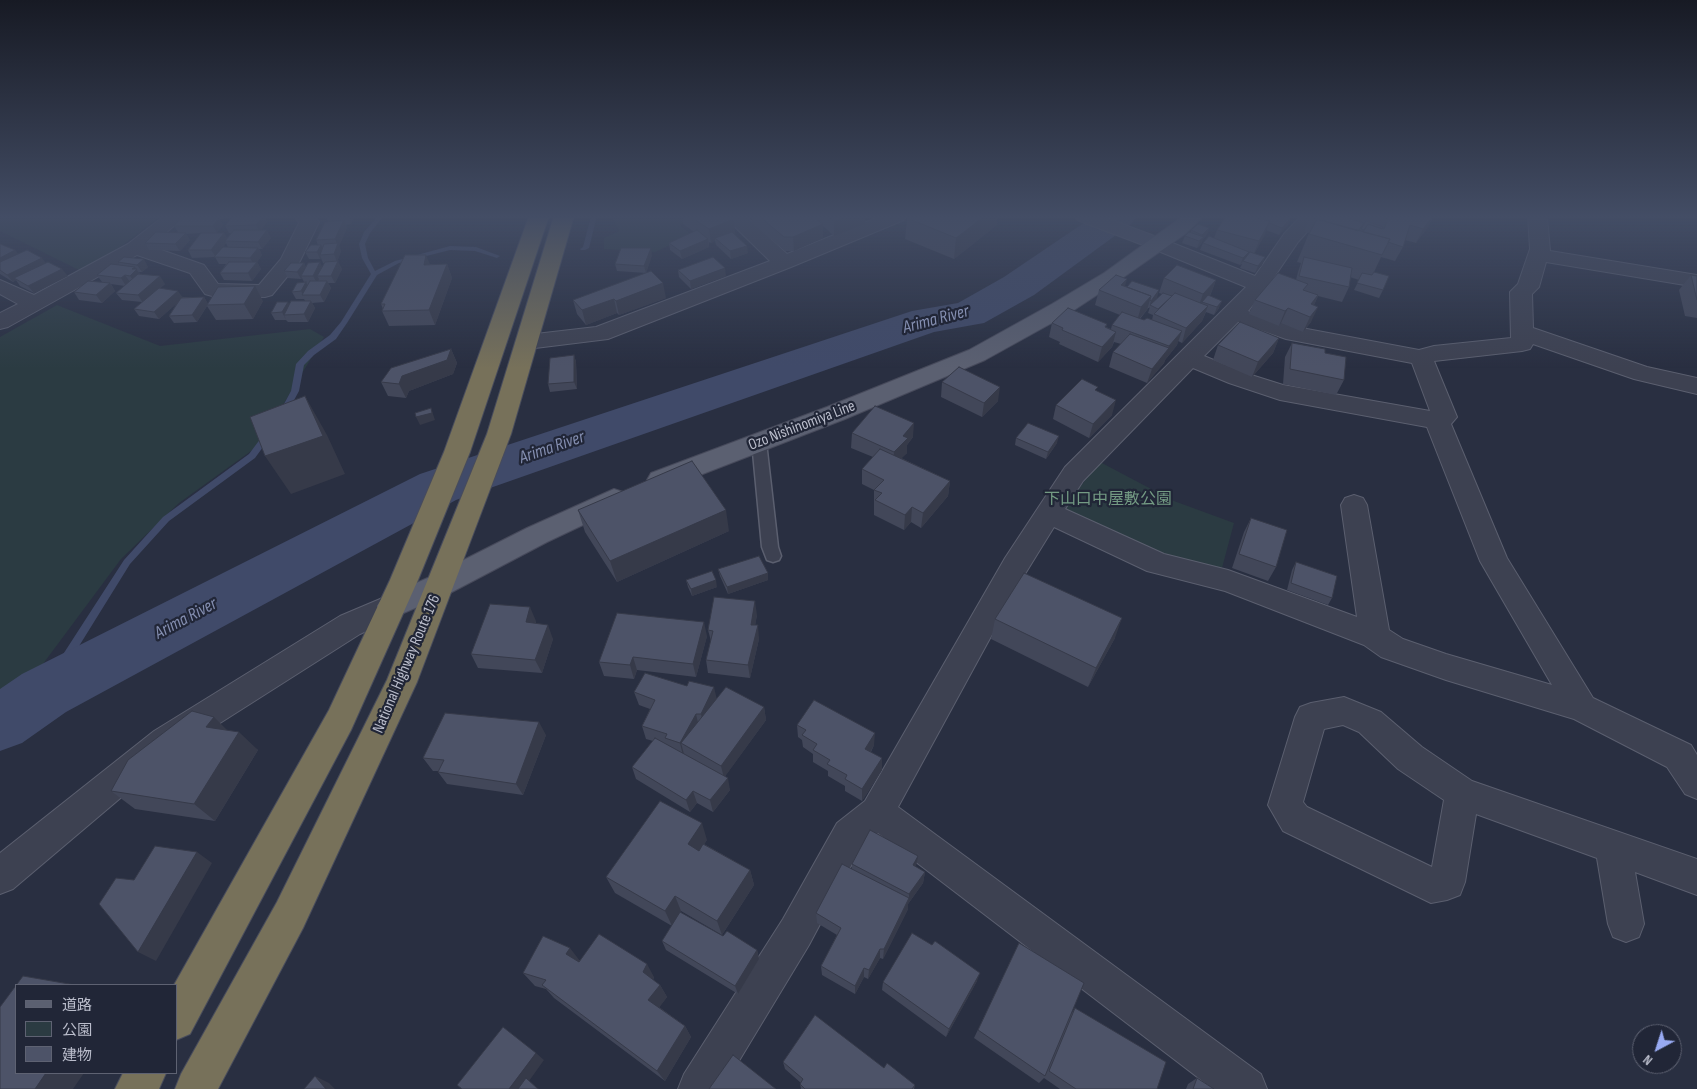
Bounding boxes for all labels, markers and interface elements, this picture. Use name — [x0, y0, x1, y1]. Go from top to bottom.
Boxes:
water label: Arima River — [900, 301, 972, 339]
street label: Ozo Nishinomiya Line — [746, 397, 858, 455]
water label: Arima River — [516, 427, 588, 469]
park label: 下山口中屋敷公園 — [1044, 490, 1172, 510]
street label: National Highway Route 176 — [369, 592, 445, 736]
water label: Arima River — [151, 594, 221, 644]
legend — [15, 984, 178, 1074]
text: 道路 — [62, 996, 92, 1015]
text: 公園 — [62, 1021, 92, 1040]
north arrow — [1632, 1024, 1682, 1074]
text: 建物 — [62, 1046, 92, 1065]
text: N — [1639, 1051, 1656, 1069]

